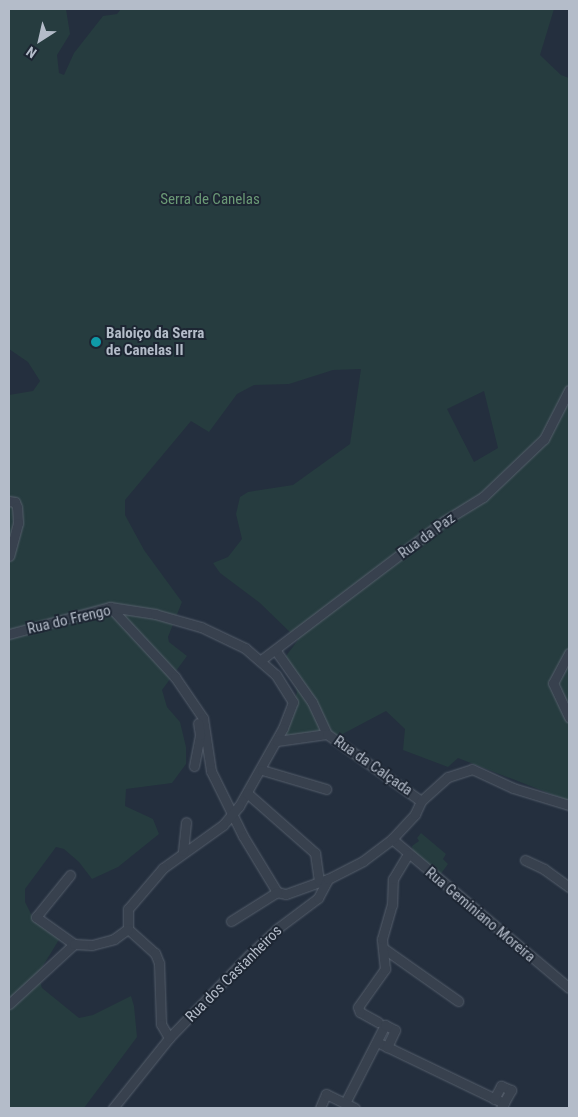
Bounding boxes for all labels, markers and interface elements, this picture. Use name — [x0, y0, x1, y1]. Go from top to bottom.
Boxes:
north arrow — [15, 15, 65, 65]
text: N — [23, 43, 40, 61]
park label: Serra de Canelas — [160, 191, 260, 209]
place label: Baloiço da Serra de Canelas II — [106, 324, 204, 359]
marker: Baloiço da Serra de Canelas II — [90, 336, 102, 348]
street label: Rua da Paz — [395, 509, 459, 563]
street label: Rua do Frengo — [26, 602, 112, 638]
street label: Rua da Calçada — [330, 732, 416, 800]
street label: Rua Geminiano Moreira — [421, 864, 539, 966]
street label: Rua dos Castanheiros — [182, 922, 286, 1026]

